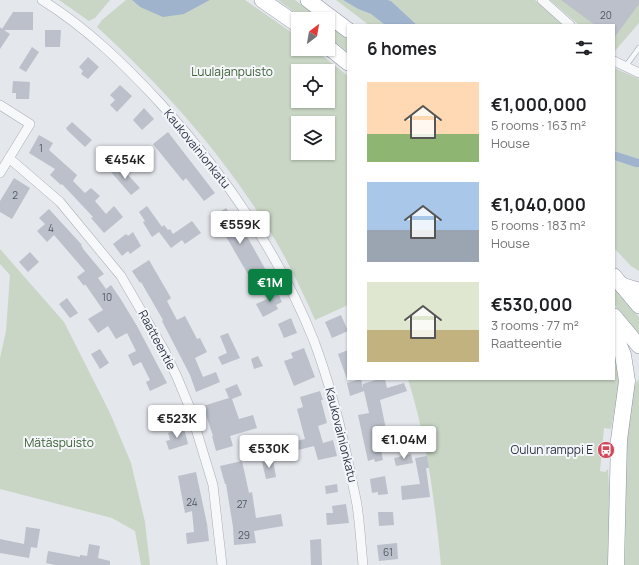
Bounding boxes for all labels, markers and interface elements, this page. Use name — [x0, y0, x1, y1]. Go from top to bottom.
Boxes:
house number: 20 — [600, 8, 612, 22]
north arrow — [291, 12, 335, 56]
map controls — [291, 12, 335, 160]
text: 6 homes — [367, 37, 437, 60]
icon: filters — [573, 37, 595, 59]
park label: Luulajanpuisto — [191, 63, 273, 80]
button: locate — [291, 64, 335, 108]
text: €1,000,000 — [491, 93, 587, 116]
icon: home — [399, 98, 447, 146]
street label: Kaukovainionkatu — [160, 105, 235, 192]
button: layers — [291, 116, 335, 160]
text: 5 rooms · 163 m² — [491, 116, 586, 134]
text: House — [491, 134, 530, 152]
house number: 1 — [39, 141, 43, 155]
pin: €454K — [97, 146, 153, 180]
text: €454K — [105, 150, 145, 168]
house number: 2 — [12, 188, 18, 202]
text: €1,040,000 — [491, 193, 586, 216]
icon: home — [399, 198, 447, 246]
pin: €559K — [212, 211, 268, 245]
text: €559K — [220, 215, 260, 233]
text: 5 rooms · 183 m² — [491, 216, 586, 234]
house number: 4 — [48, 221, 54, 235]
text: House — [491, 234, 530, 252]
pin: €1M — [251, 269, 289, 303]
text: €1M — [257, 273, 283, 291]
house number: 10 — [102, 290, 112, 304]
text: €530,000 — [491, 293, 572, 316]
icon: home — [399, 298, 447, 346]
street label: Raatteentie — [135, 307, 180, 373]
text: 3 rooms · 77 m² — [491, 316, 579, 334]
text: Raatteentie — [491, 334, 562, 352]
street label: Kaukovainionkatu — [321, 386, 362, 484]
pin: €523K — [149, 405, 205, 439]
text: €523K — [157, 409, 197, 427]
pin: €1.04M — [371, 426, 437, 460]
text: €1.04M — [381, 430, 427, 448]
park label: Mätäspuisto — [24, 434, 94, 451]
pin: €530K — [241, 435, 297, 469]
text: €530K — [248, 439, 290, 457]
bus stop icon: Oulun ramppi E — [596, 440, 616, 460]
place label: Oulun ramppi E — [511, 441, 593, 458]
house number: 24 — [186, 495, 198, 509]
house number: 27 — [237, 497, 247, 511]
house number: 29 — [238, 528, 250, 542]
house number: 61 — [383, 545, 393, 559]

